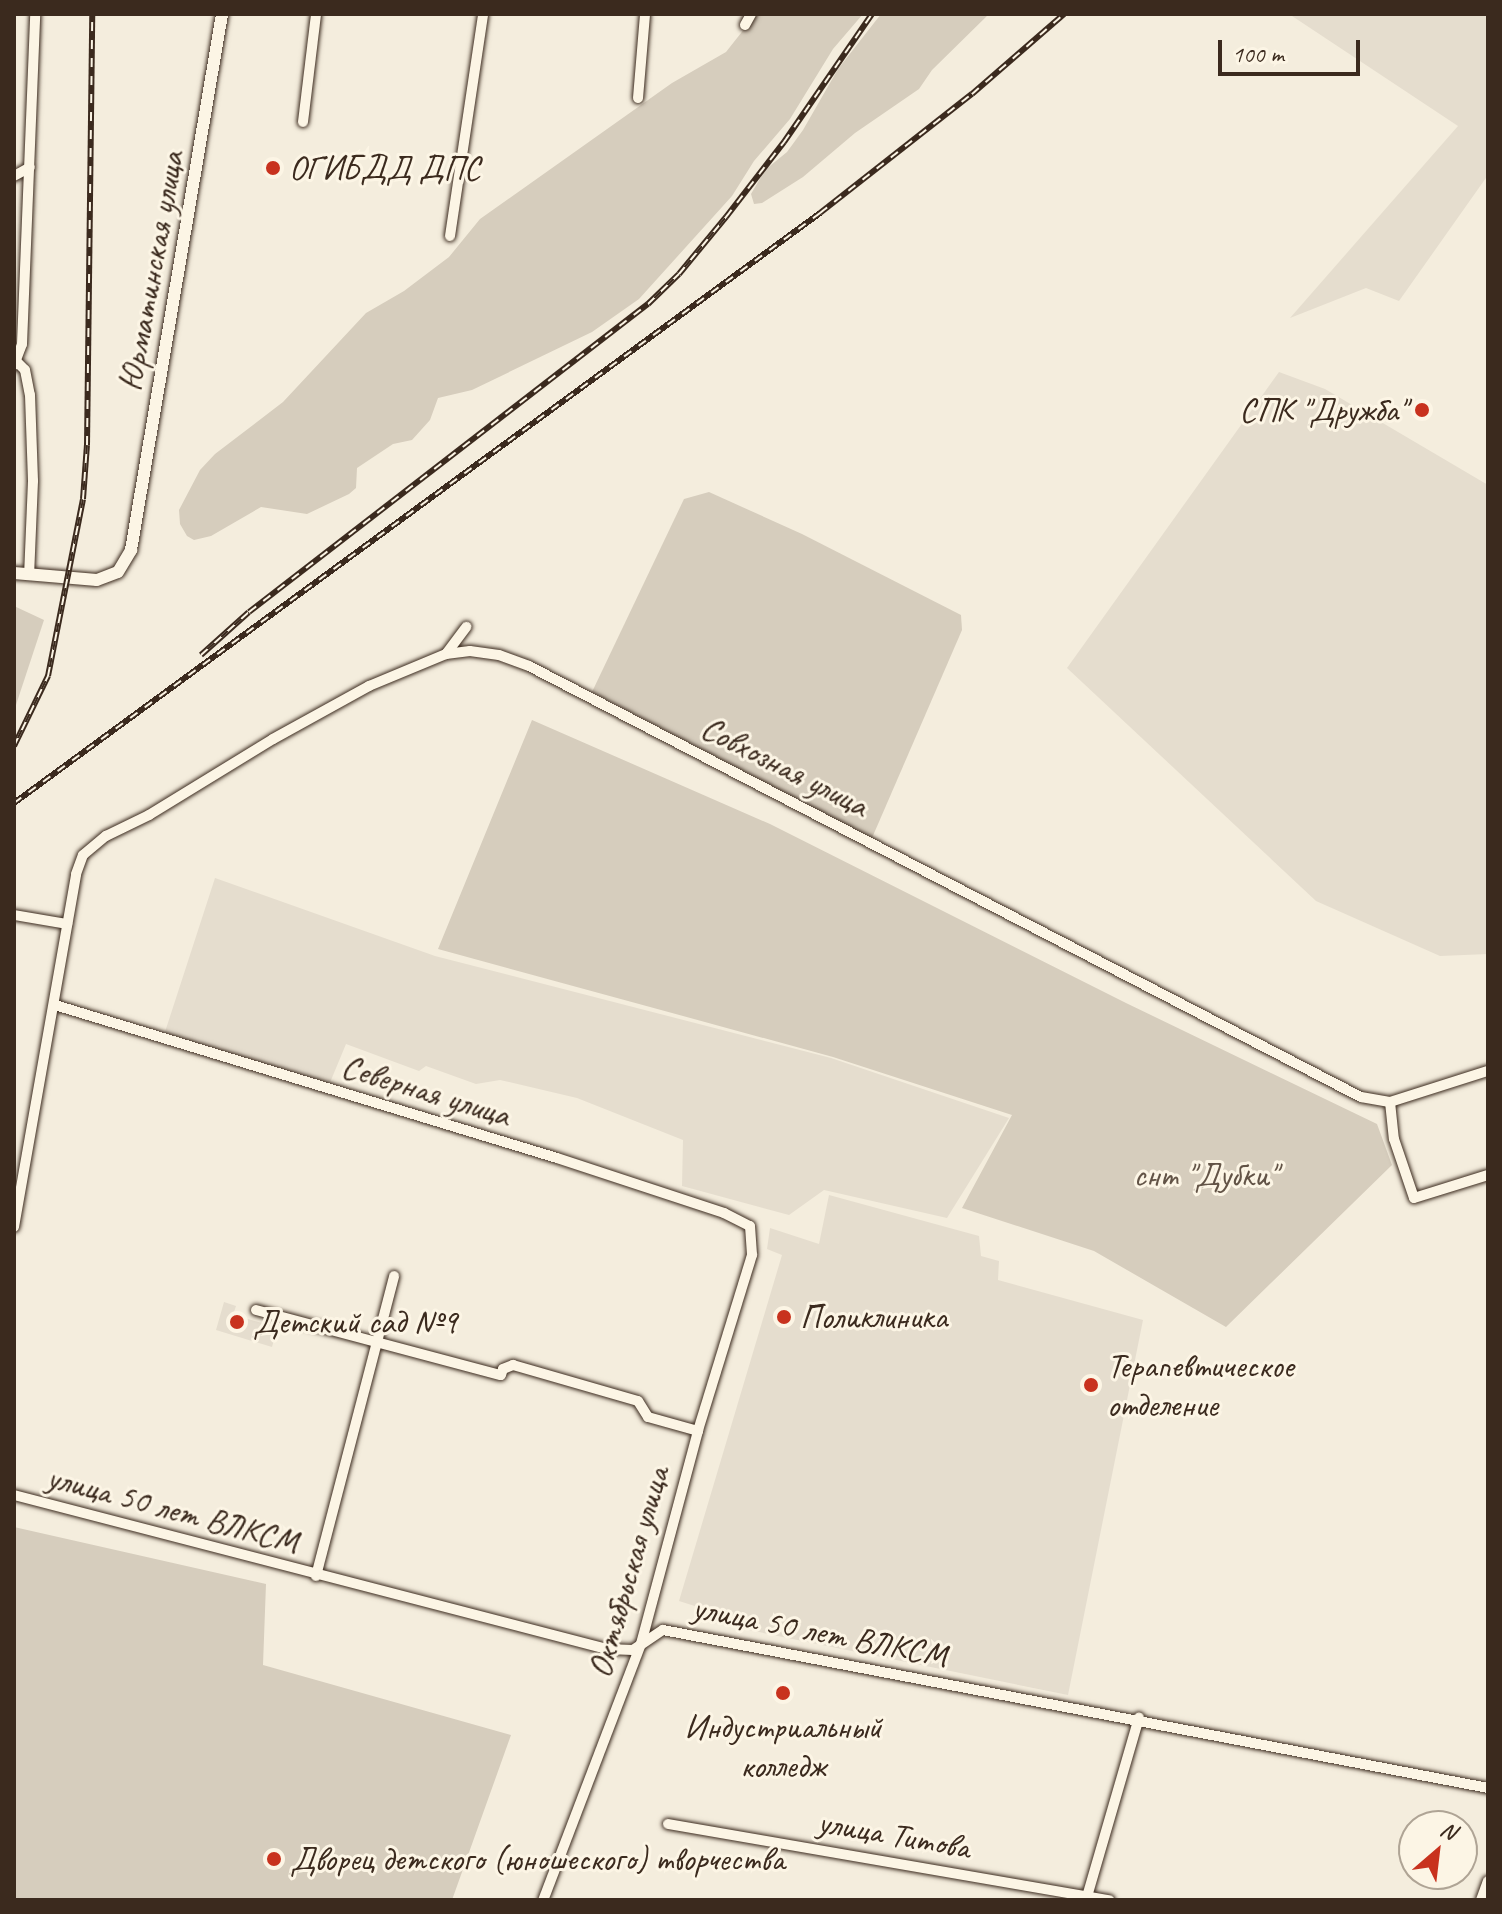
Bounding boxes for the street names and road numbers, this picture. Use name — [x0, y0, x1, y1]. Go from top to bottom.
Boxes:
street label: Юрматинская улица — [110, 147, 192, 395]
street label: Совхозная улица — [693, 706, 877, 826]
street label: Северная улица — [336, 1045, 516, 1135]
street label: улица 50 лет ВЛКСМ — [43, 1456, 303, 1562]
street label: Октябрьская улица — [578, 1461, 678, 1683]
street label: улица 50 лет ВЛКСМ — [689, 1586, 951, 1676]
street label: улица Титова — [816, 1801, 972, 1867]

